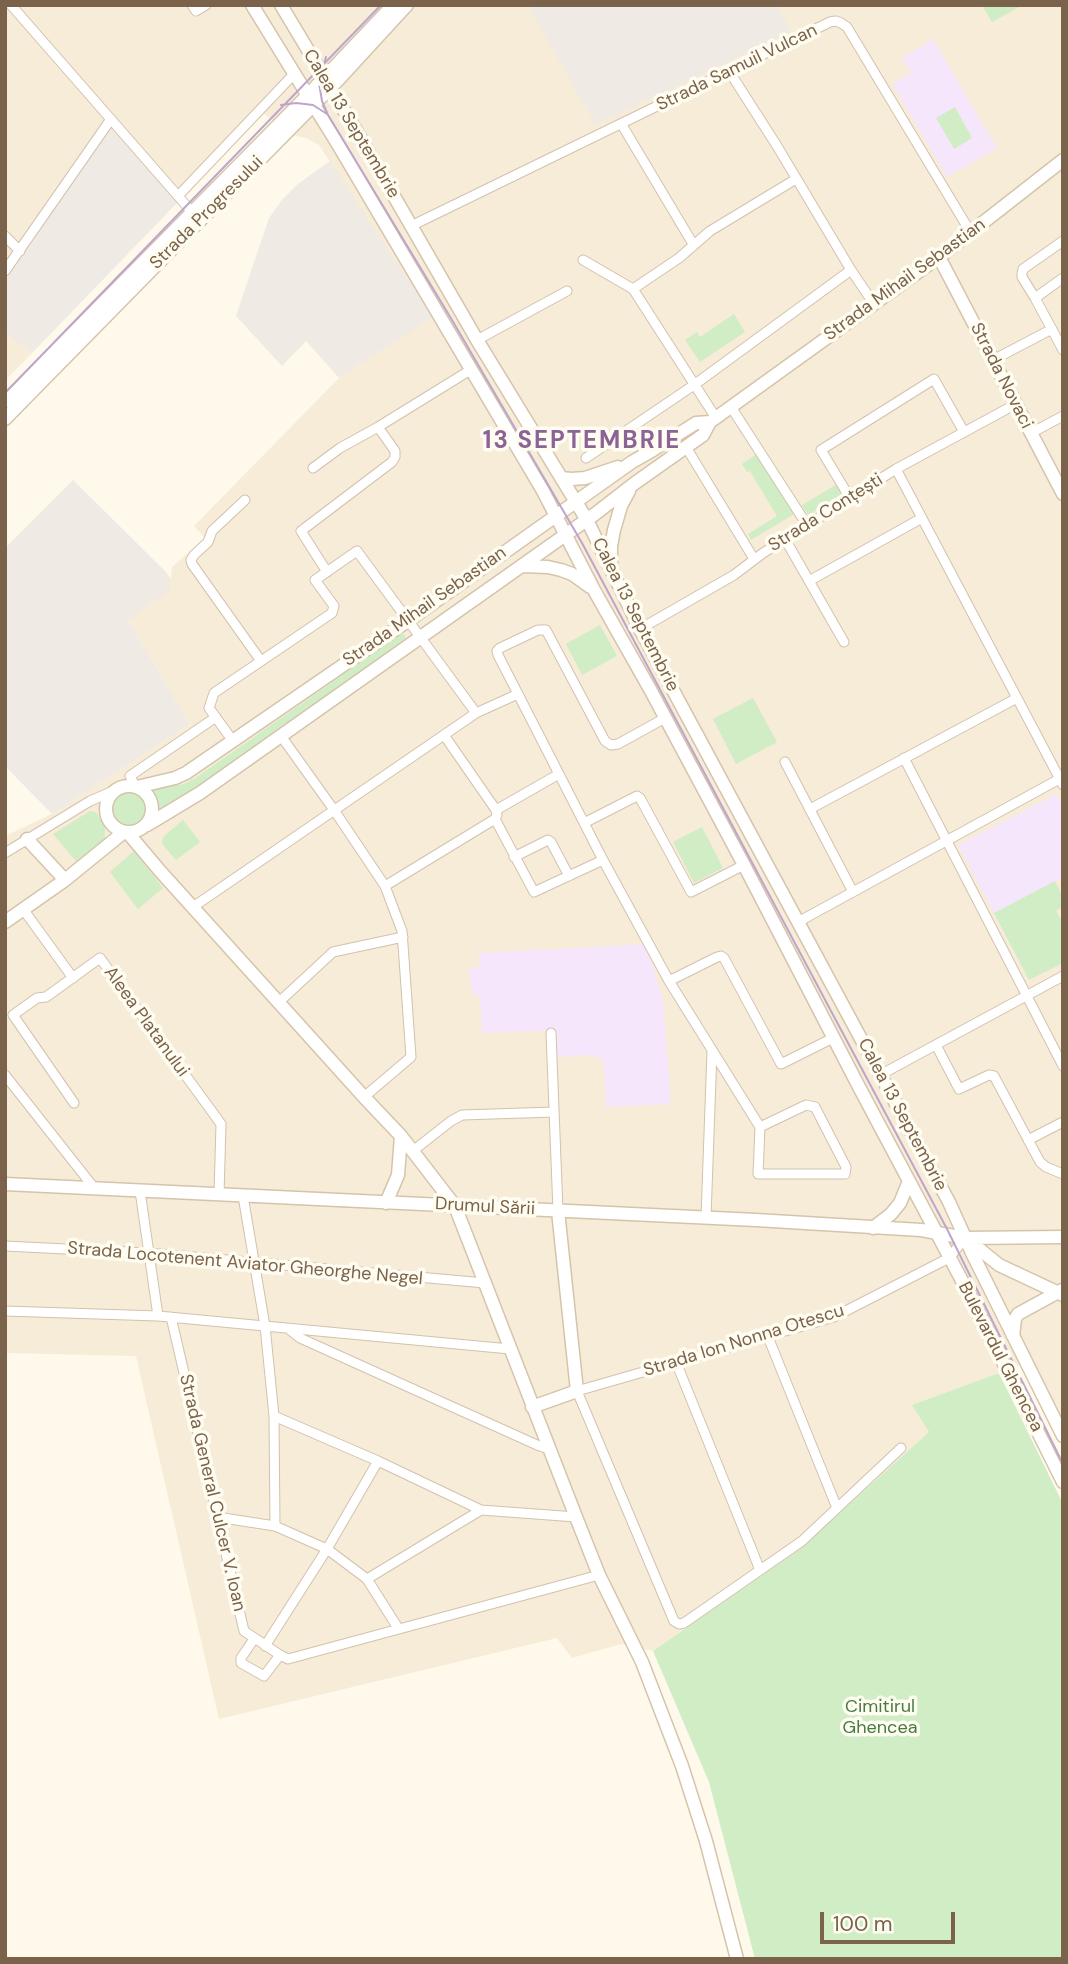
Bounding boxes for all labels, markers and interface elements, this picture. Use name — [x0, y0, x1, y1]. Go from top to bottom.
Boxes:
street label: Strada Samuil Vulcan — [653, 20, 821, 116]
street label: Calea 13 Septembrie — [298, 46, 404, 202]
street label: Strada Progresului — [146, 152, 268, 274]
street label: Strada Mihail Sebastian — [820, 214, 990, 346]
street label: Strada Novaci — [965, 319, 1037, 433]
district label: 13 SEPTEMBRIE — [484, 428, 680, 456]
street label: Strada Conțești — [765, 469, 887, 557]
street label: Calea 13 Septembrie — [587, 535, 683, 695]
street label: Strada Mihail Sebastian — [339, 542, 511, 672]
street label: Aleea Platanului — [99, 963, 193, 1081]
street label: Calea 13 Septembrie — [853, 1035, 951, 1195]
street label: Drumul Sării — [434, 1194, 536, 1220]
street label: Strada Locotenent Aviator Gheorghe Negel — [66, 1238, 424, 1290]
street label: Bulevardul Ghencea — [953, 1278, 1047, 1436]
street label: Strada Ion Nonna Otescu — [641, 1300, 847, 1382]
street label: Strada General Culcer V. Ioan — [174, 1372, 250, 1614]
park label: Cimitirul Ghencea — [843, 1696, 917, 1738]
scale bar — [823, 1898, 958, 1942]
text: 100 m — [833, 1910, 893, 1938]

